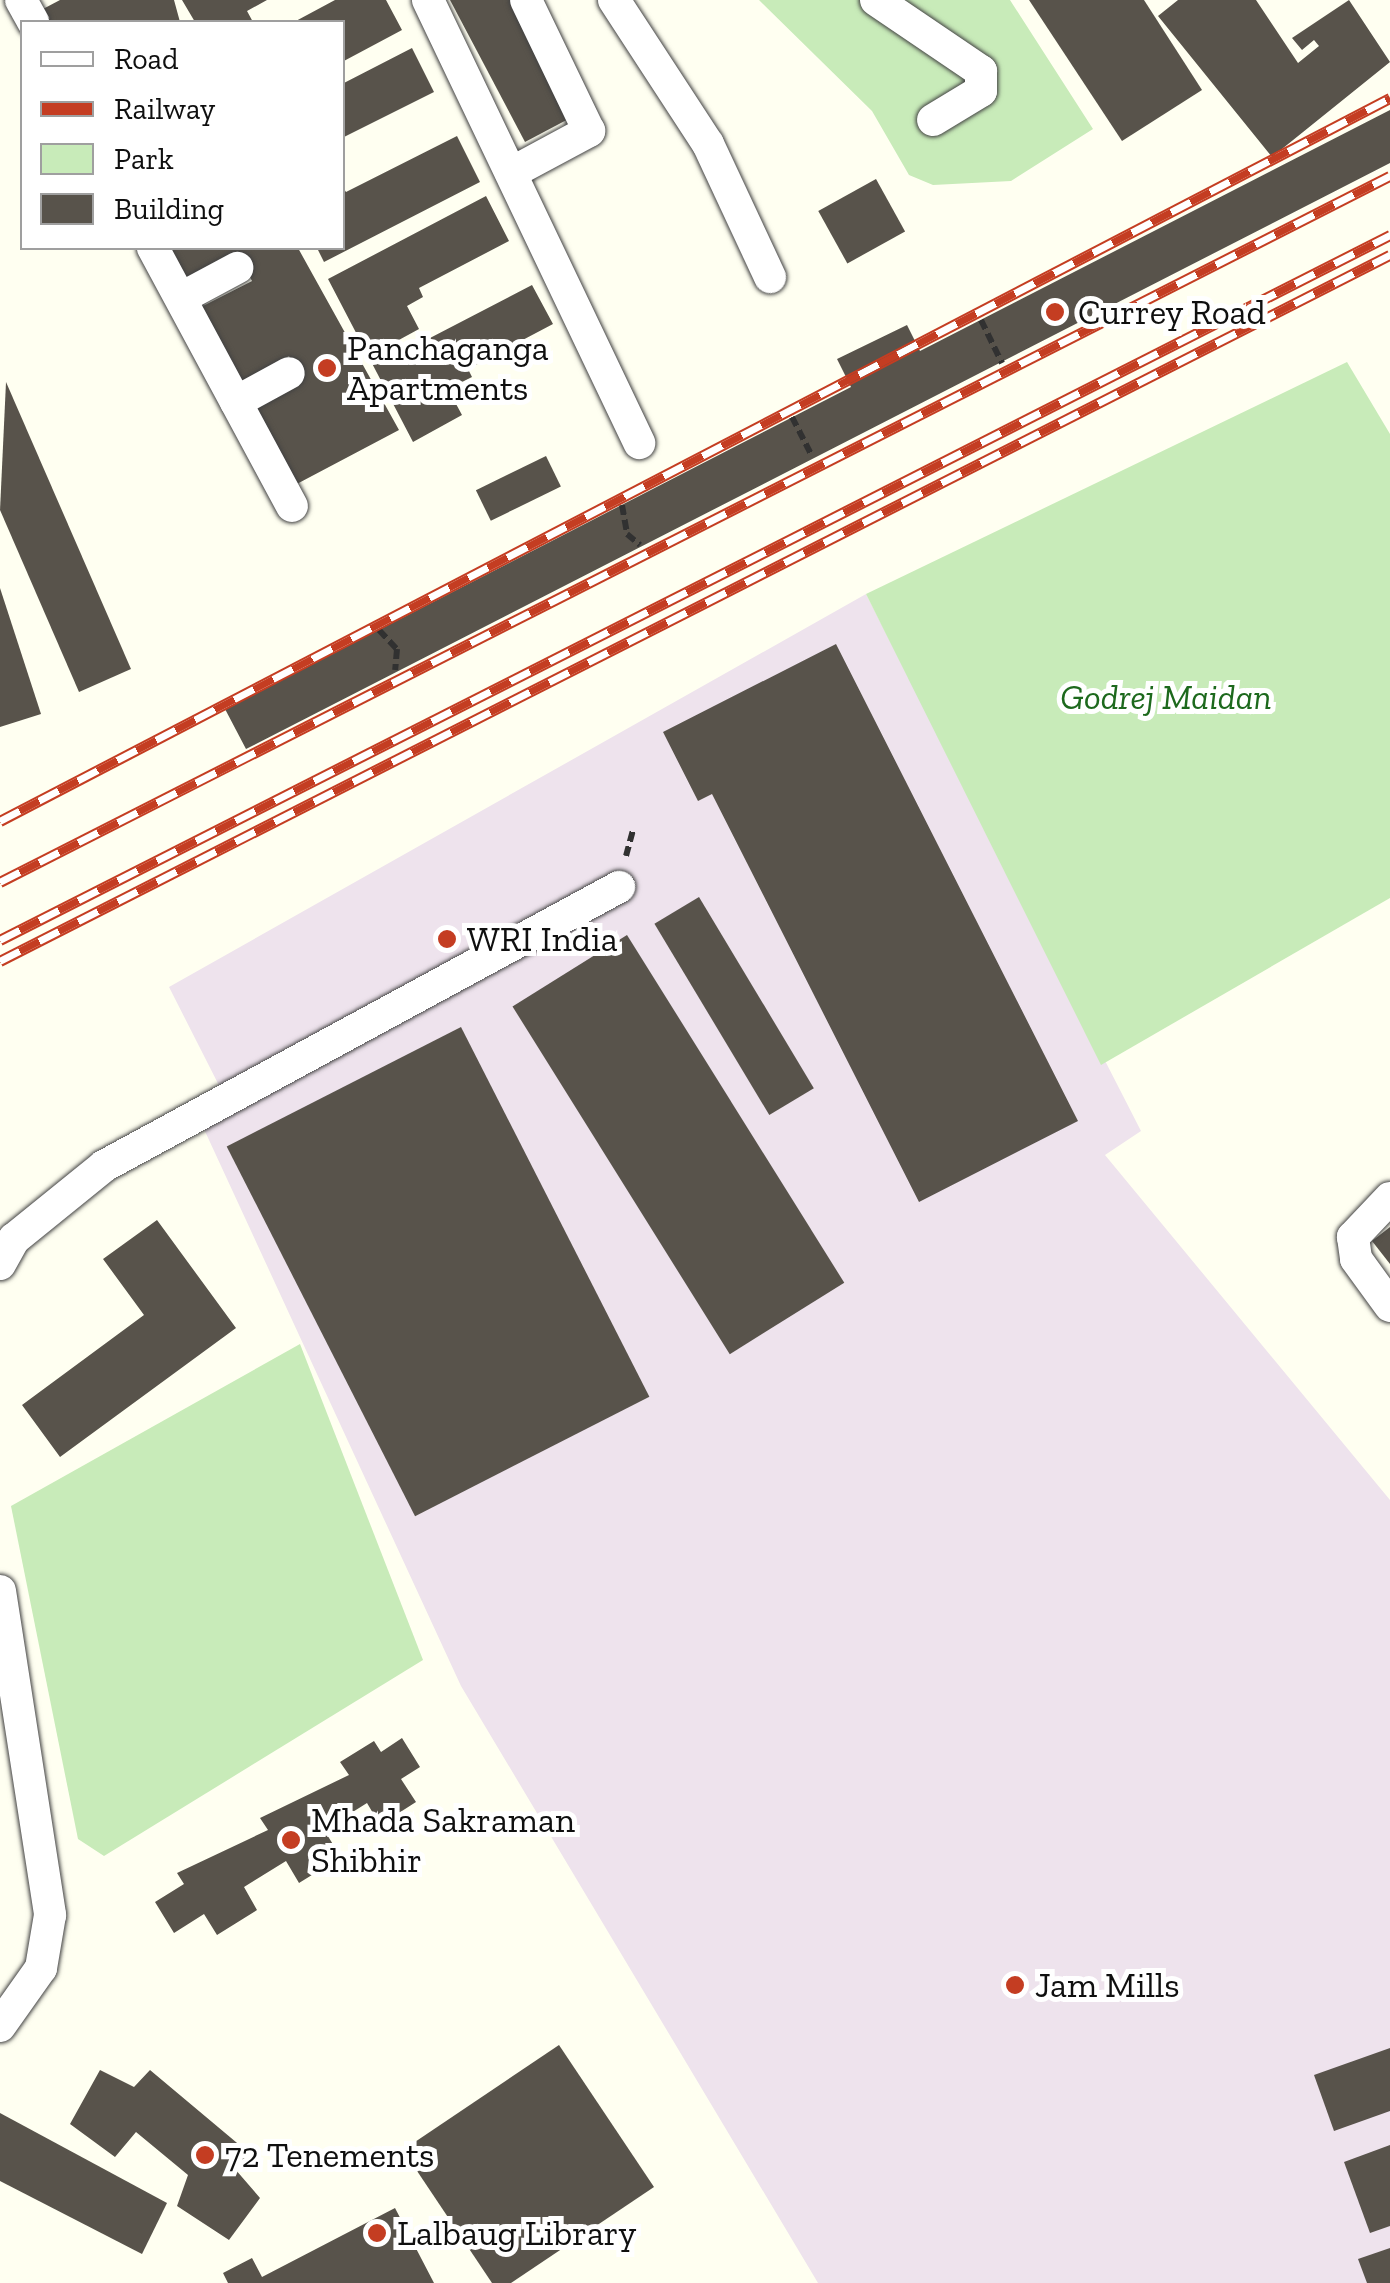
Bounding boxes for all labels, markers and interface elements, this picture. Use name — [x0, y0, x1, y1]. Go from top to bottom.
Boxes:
legend — [20, 20, 345, 250]
text: Road — [114, 41, 179, 77]
text: Railway — [114, 91, 215, 127]
text: Park — [114, 141, 174, 177]
text: Building — [114, 191, 224, 227]
place label: Currey Road — [1078, 291, 1267, 333]
marker: Currey Road — [1042, 299, 1068, 325]
place label: Panchaganga Apartments — [347, 327, 549, 409]
marker: Panchaganga Apartments — [316, 357, 338, 379]
park label: Godrej Maidan — [1060, 676, 1272, 718]
place label: WRI India — [467, 918, 618, 960]
marker: WRI India — [436, 928, 458, 950]
place label: Mhada Sakraman Shibhir — [311, 1799, 575, 1881]
marker: Mhada Sakraman Shibhir — [280, 1829, 302, 1851]
place label: Jam Mills — [1035, 1964, 1180, 2006]
marker: Jam Mills — [1004, 1974, 1026, 1996]
place label: 72 Tenements — [225, 2134, 435, 2176]
marker: 72 Tenements — [194, 2144, 216, 2166]
place label: Lalbaug Library — [397, 2212, 636, 2254]
marker: Lalbaug Library — [366, 2222, 388, 2244]

